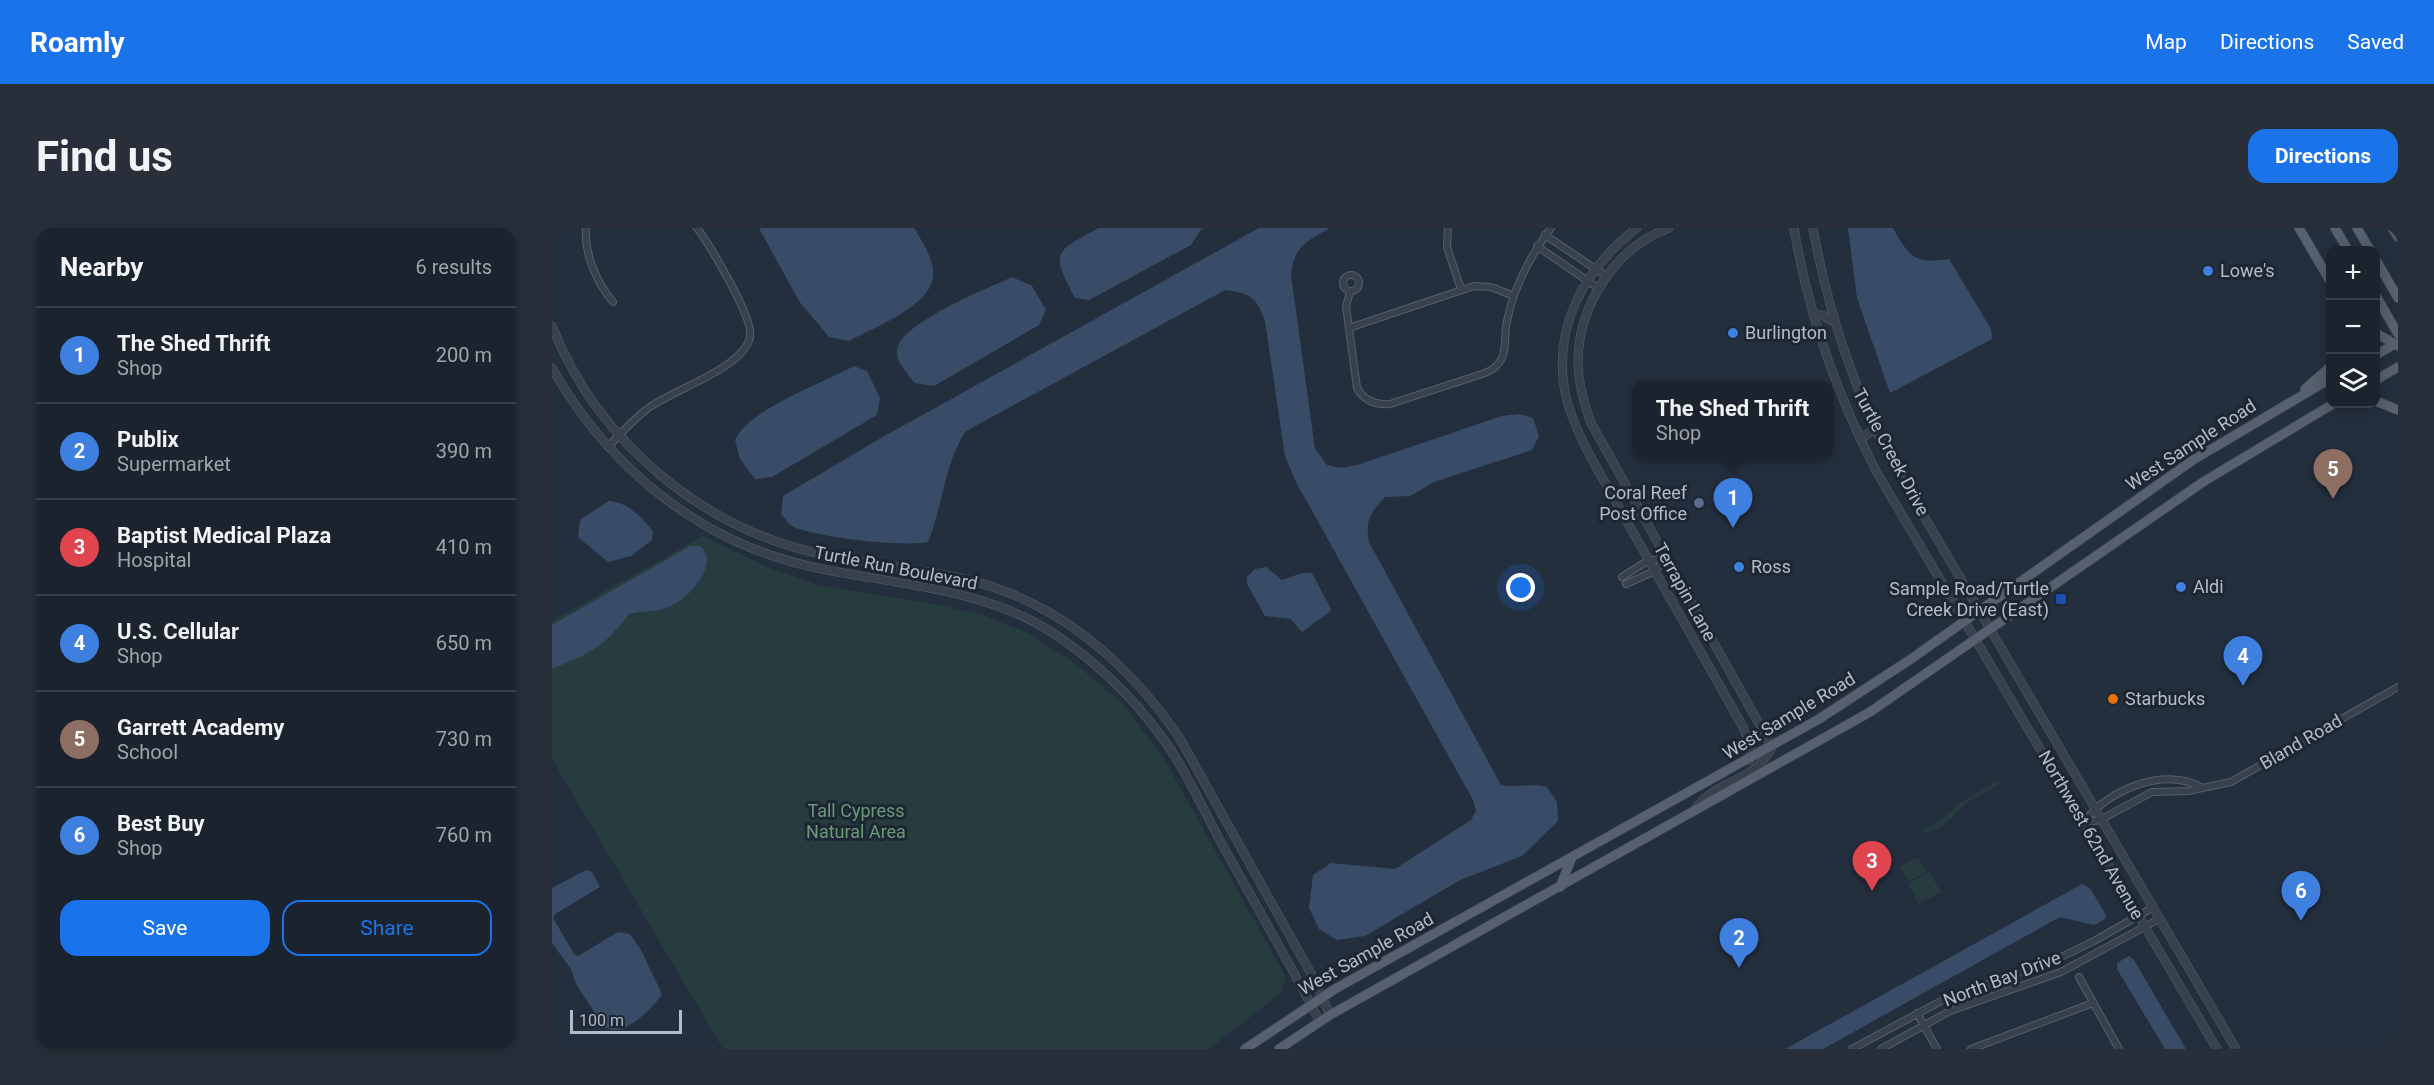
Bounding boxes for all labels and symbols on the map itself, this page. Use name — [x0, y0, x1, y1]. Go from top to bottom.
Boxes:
place label: Lowe's — [2220, 260, 2275, 281]
marker: Lowe's — [2201, 264, 2215, 278]
place label: Burlington — [1745, 322, 1827, 343]
marker: Burlington — [1726, 326, 1740, 340]
street label: Turtle Creek Drive — [1849, 384, 1934, 519]
street label: West Sample Road — [2122, 395, 2260, 494]
pin: 5 — [2314, 450, 2352, 499]
pin: 1 — [1714, 478, 1752, 528]
place label: Coral Reef Post Office — [1599, 482, 1688, 524]
marker: Coral Reef Post Office — [1692, 496, 1706, 510]
street label: Terrapin Lane — [1650, 539, 1721, 644]
street label: Turtle Run Boulevard — [813, 541, 979, 594]
place label: Ross — [1751, 556, 1791, 577]
marker: Ross — [1732, 560, 1746, 574]
your location — [1506, 573, 1535, 602]
place label: Aldi — [2193, 576, 2224, 597]
place label: Sample Road/Turtle Creek Drive (East) — [1889, 578, 2049, 621]
marker: Aldi — [2174, 580, 2188, 594]
marker: Sample Road/Turtle Creek Drive (East) — [2054, 592, 2068, 606]
pin: 4 — [2224, 636, 2262, 686]
street label: West Sample Road — [1719, 668, 1859, 763]
place label: Starbucks — [2125, 688, 2205, 709]
marker: Starbucks — [2106, 692, 2120, 706]
street label: Bland Road — [2256, 710, 2346, 773]
street label: Northwest 62nd Avenue — [2034, 746, 2148, 923]
park label: Tall Cypress Natural Area — [806, 800, 906, 842]
pin: 3 — [1852, 842, 1892, 891]
pin: 6 — [2282, 872, 2320, 921]
street label: West Sample Road — [1295, 908, 1437, 999]
pin: 2 — [1720, 918, 1758, 968]
street label: North Bay Drive — [1940, 946, 2064, 1011]
scale bar — [570, 1007, 682, 1034]

